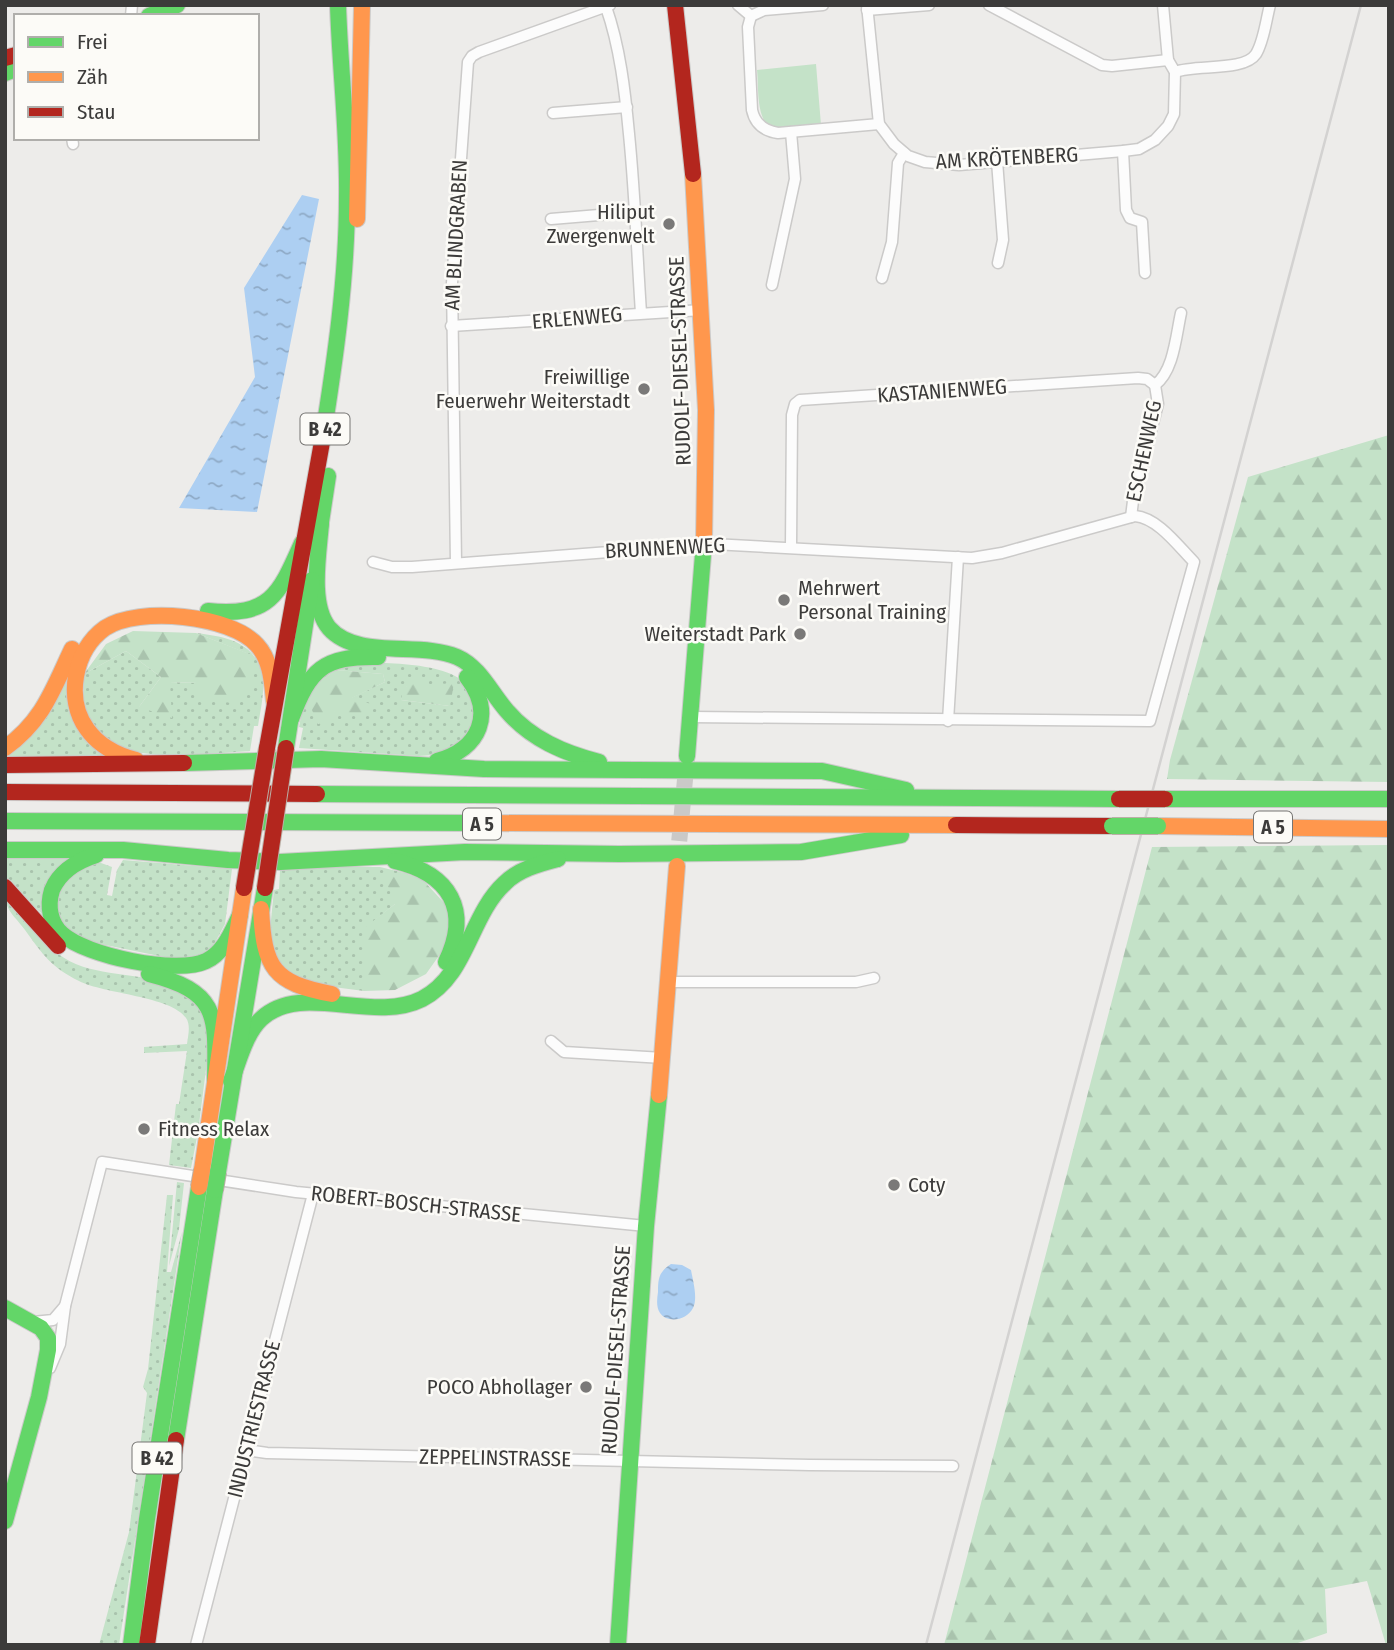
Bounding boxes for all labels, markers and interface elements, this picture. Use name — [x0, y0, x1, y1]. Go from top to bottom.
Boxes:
legend — [14, 14, 259, 140]
text: Frei — [77, 29, 108, 55]
text: Zäh — [77, 64, 108, 90]
text: Stau — [77, 99, 115, 125]
street label: AM KRÖTENBERG — [935, 141, 1079, 175]
street label: AM BLINDGRABEN — [439, 159, 473, 311]
place label: Hiliput Zwergenwelt — [547, 199, 655, 249]
marker: Hiliput Zwergenwelt — [661, 216, 677, 232]
street label: RUDOLF-DIESEL-STRASSE — [663, 256, 697, 466]
street label: ERLENWEG — [531, 301, 623, 335]
place label: Freiwillige Feuerwehr Weiterstadt — [436, 364, 630, 414]
street label: KASTANIENWEG — [876, 373, 1008, 409]
marker: Freiwillige Feuerwehr Weiterstadt — [636, 381, 652, 397]
street label: ESCHENWEG — [1121, 398, 1167, 504]
road number: B 42 — [300, 414, 350, 444]
street label: BRUNNENWEG — [604, 532, 726, 564]
place label: Mehrwert Personal Training — [798, 575, 946, 625]
marker: Mehrwert Personal Training — [776, 592, 792, 608]
place label: Weiterstadt Park — [645, 621, 786, 647]
marker: Weiterstadt Park — [792, 626, 808, 642]
road number: A 5 — [463, 808, 501, 839]
road number: A 5 — [1254, 812, 1292, 842]
place label: Fitness Relax — [158, 1116, 270, 1142]
marker: Fitness Relax — [136, 1121, 152, 1137]
place label: Coty — [908, 1172, 946, 1198]
marker: Coty — [886, 1177, 902, 1193]
street label: ROBERT-BOSCH-STRASSE — [310, 1180, 523, 1228]
street label: RUDOLF-DIESEL-STRASSE — [596, 1245, 636, 1455]
street label: INDUSTRIESTRASSE — [222, 1337, 286, 1501]
place label: POCO Abhollager — [427, 1374, 573, 1400]
marker: POCO Abhollager — [578, 1379, 594, 1395]
road number: B 42 — [132, 1442, 182, 1474]
street label: ZEPPELINSTRASSE — [419, 1444, 571, 1472]

